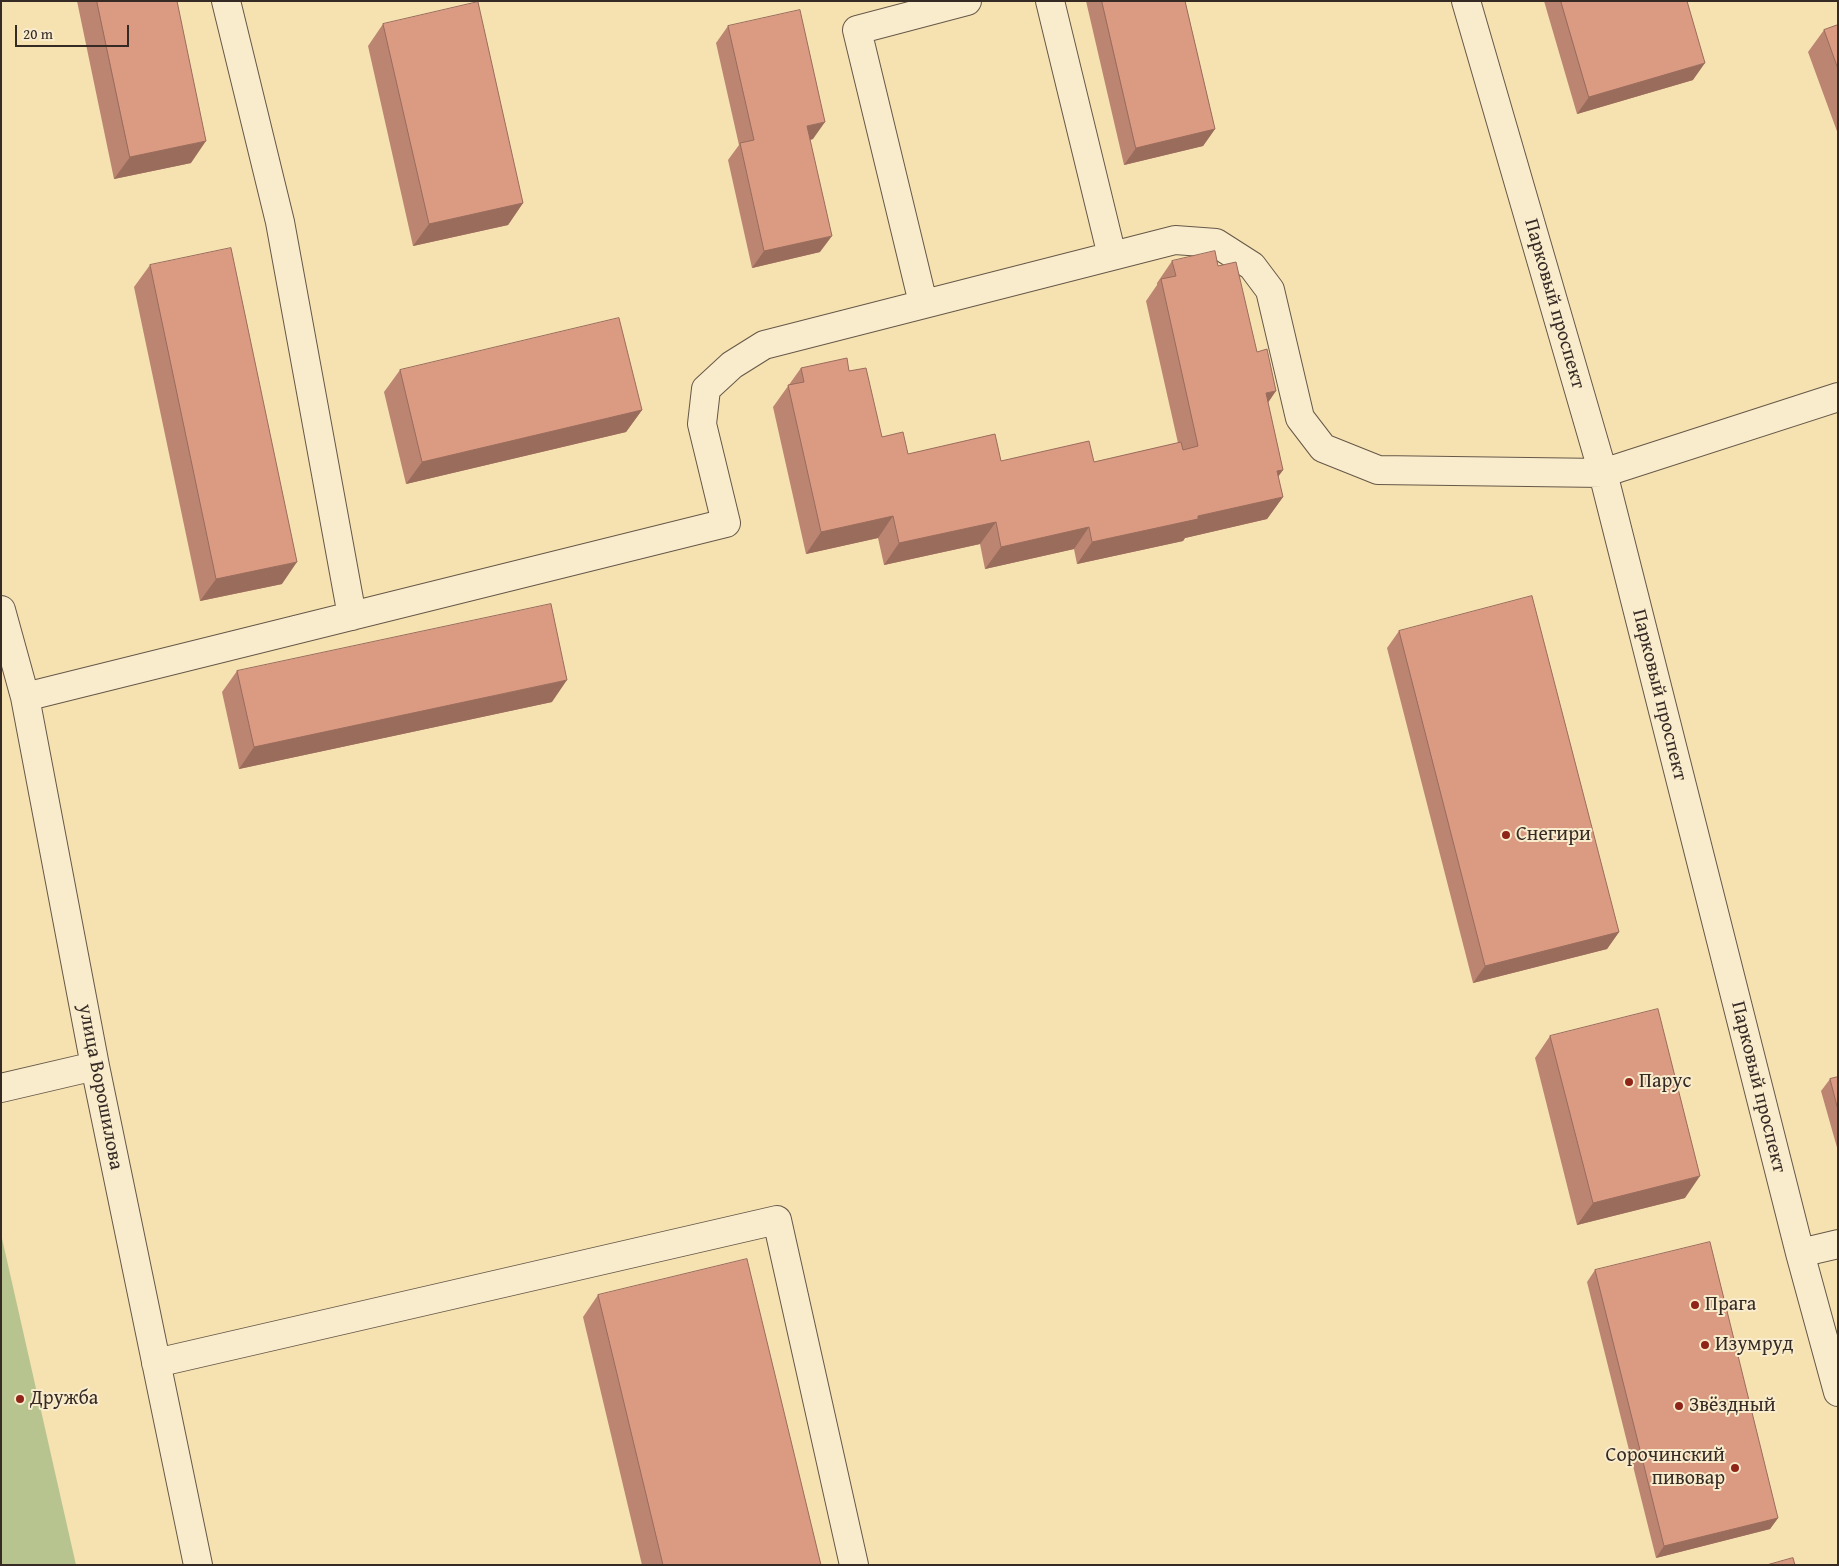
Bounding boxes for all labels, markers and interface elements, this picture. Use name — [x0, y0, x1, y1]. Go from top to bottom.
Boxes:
scale bar — [18, 15, 131, 47]
text: 20 m — [23, 23, 53, 44]
street label: Парковый проспект — [1518, 216, 1590, 392]
street label: Парковый проспект — [1626, 607, 1692, 783]
place label: Снегири — [1516, 823, 1591, 847]
marker: Снегири — [1500, 829, 1512, 841]
street label: Парковый проспект — [1725, 999, 1791, 1175]
street label: улица Ворошилова — [72, 1002, 128, 1172]
place label: Парус — [1639, 1070, 1691, 1094]
marker: Парус — [1623, 1076, 1635, 1088]
place label: Прага — [1705, 1293, 1756, 1317]
marker: Прага — [1689, 1299, 1701, 1311]
place label: Изумруд — [1715, 1333, 1793, 1357]
marker: Изумруд — [1699, 1339, 1711, 1351]
place label: Дружба — [30, 1387, 98, 1411]
marker: Дружба — [14, 1393, 26, 1405]
place label: Звёздный — [1689, 1394, 1776, 1418]
marker: Звёздный — [1673, 1400, 1685, 1412]
place label: Сорочинский пивовар — [1606, 1444, 1725, 1491]
marker: Сорочинский пивовар — [1729, 1462, 1741, 1474]

